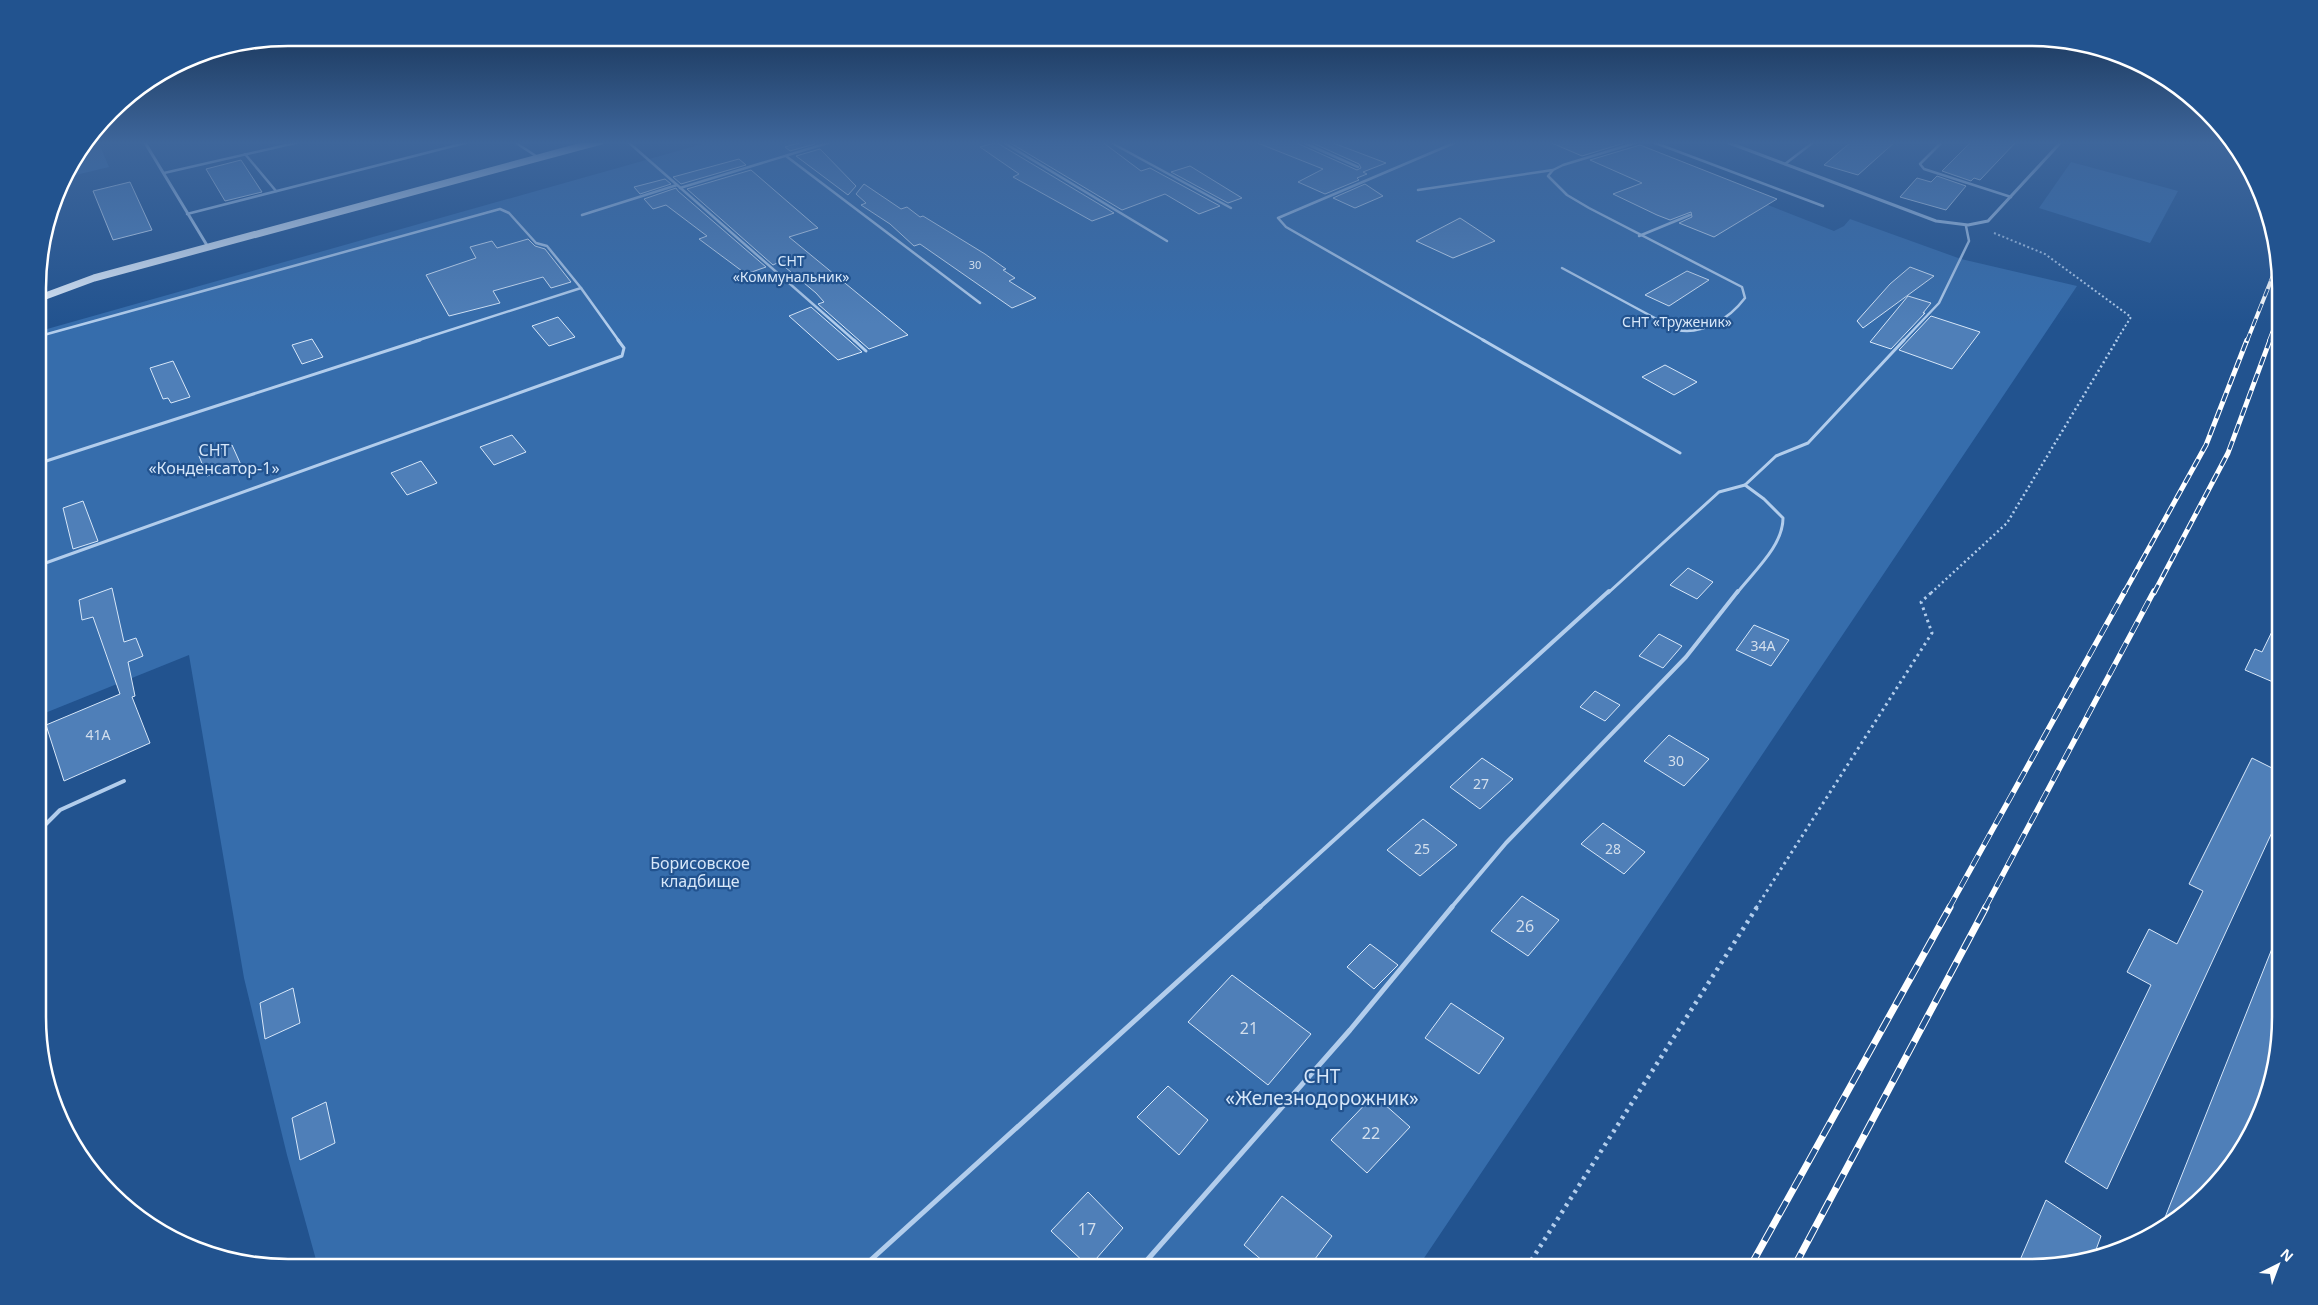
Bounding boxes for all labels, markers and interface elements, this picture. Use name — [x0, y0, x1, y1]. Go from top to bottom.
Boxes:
park label: СНТ «Коммунальник» — [733, 251, 849, 286]
house number: 30 — [969, 257, 981, 272]
park label: СНТ «Труженик» — [1622, 312, 1732, 331]
park label: СНТ «Конденсатор-1» — [148, 439, 280, 479]
house number: 34А — [1751, 636, 1776, 655]
house number: 41А — [86, 725, 111, 744]
house number: 30 — [1668, 751, 1684, 770]
house number: 27 — [1473, 774, 1489, 793]
house number: 25 — [1414, 839, 1430, 858]
house number: 28 — [1605, 839, 1621, 858]
park label: Борисовское кладбище — [650, 852, 750, 892]
house number: 26 — [1516, 915, 1534, 937]
house number: 21 — [1240, 1017, 1258, 1039]
park label: СНТ «Железнодорожник» — [1225, 1063, 1419, 1111]
house number: 22 — [1362, 1122, 1380, 1144]
house number: 17 — [1078, 1218, 1096, 1240]
north arrow — [2253, 1240, 2303, 1290]
text: N — [2276, 1244, 2298, 1266]

